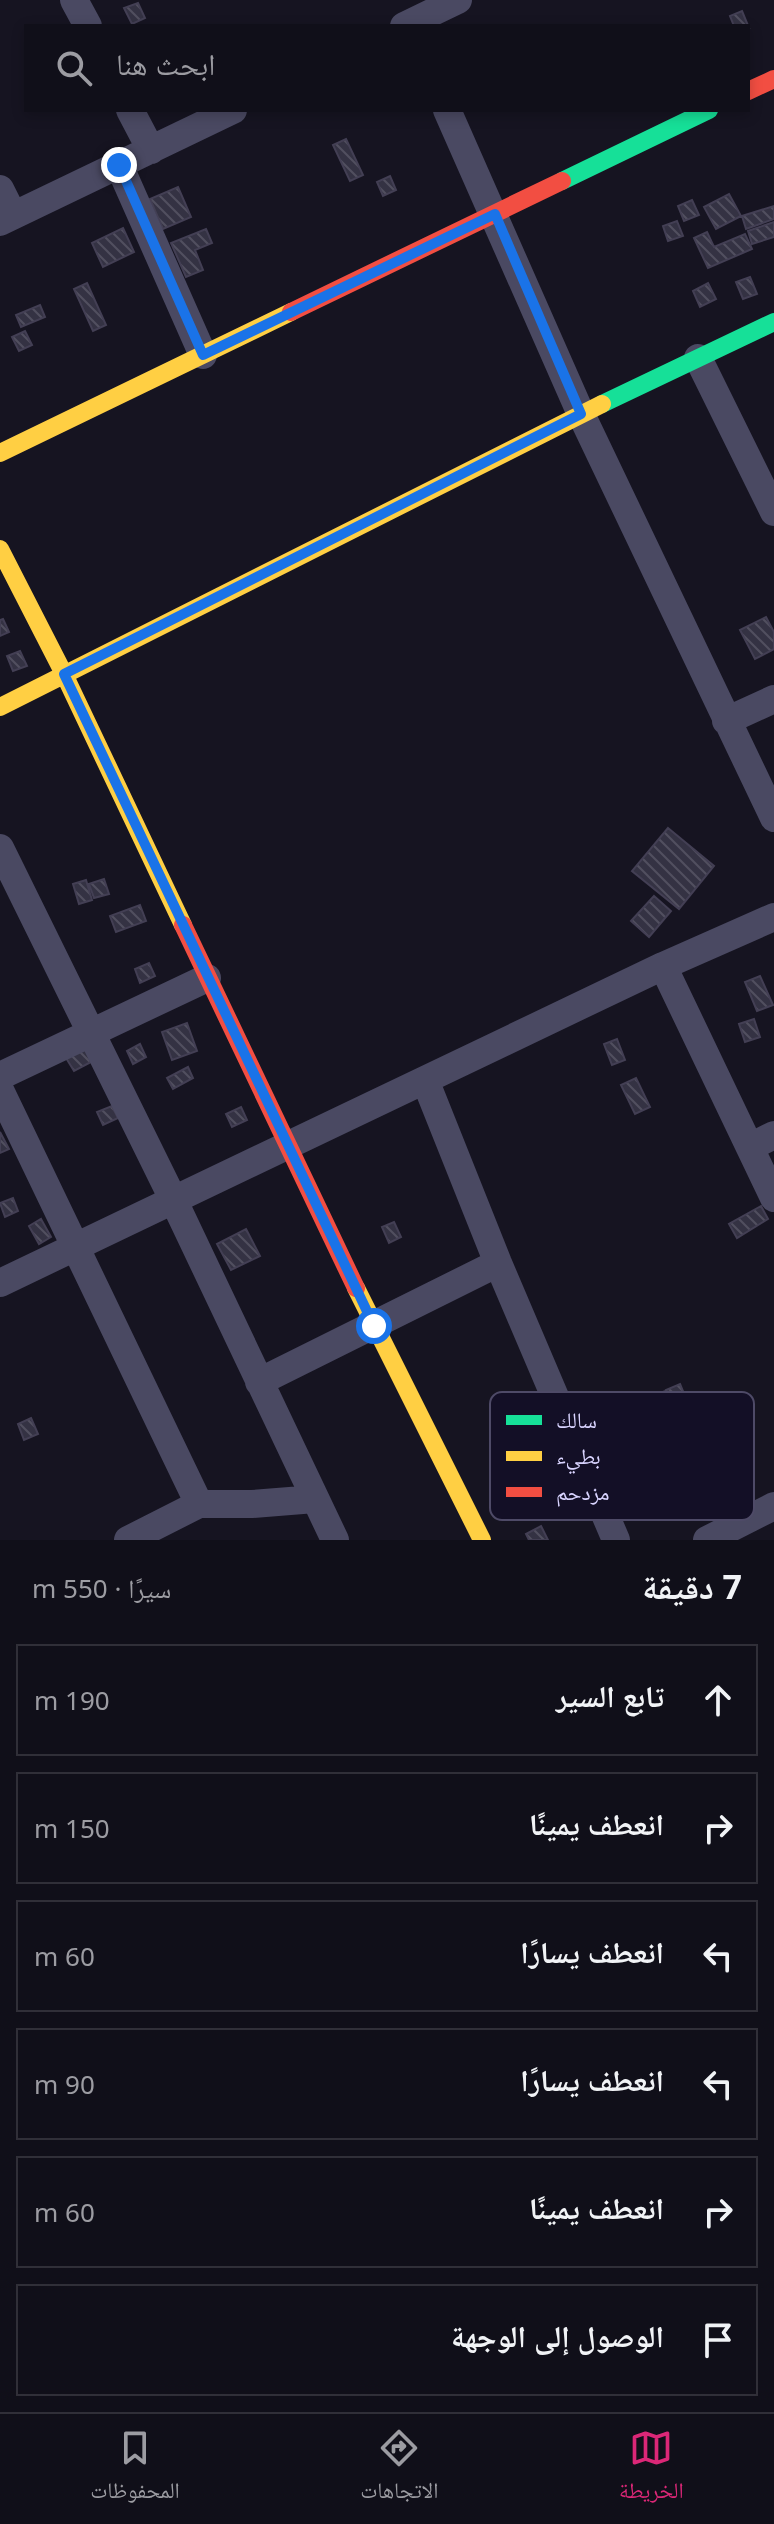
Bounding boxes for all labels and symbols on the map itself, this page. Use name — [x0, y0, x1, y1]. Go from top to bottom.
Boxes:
route end — [101, 147, 137, 183]
route start — [356, 1308, 392, 1344]
legend — [490, 1392, 754, 1520]
text: سالك — [556, 1404, 597, 1434]
text: بطيء — [556, 1440, 601, 1474]
text: مزدحم — [556, 1476, 610, 1507]

